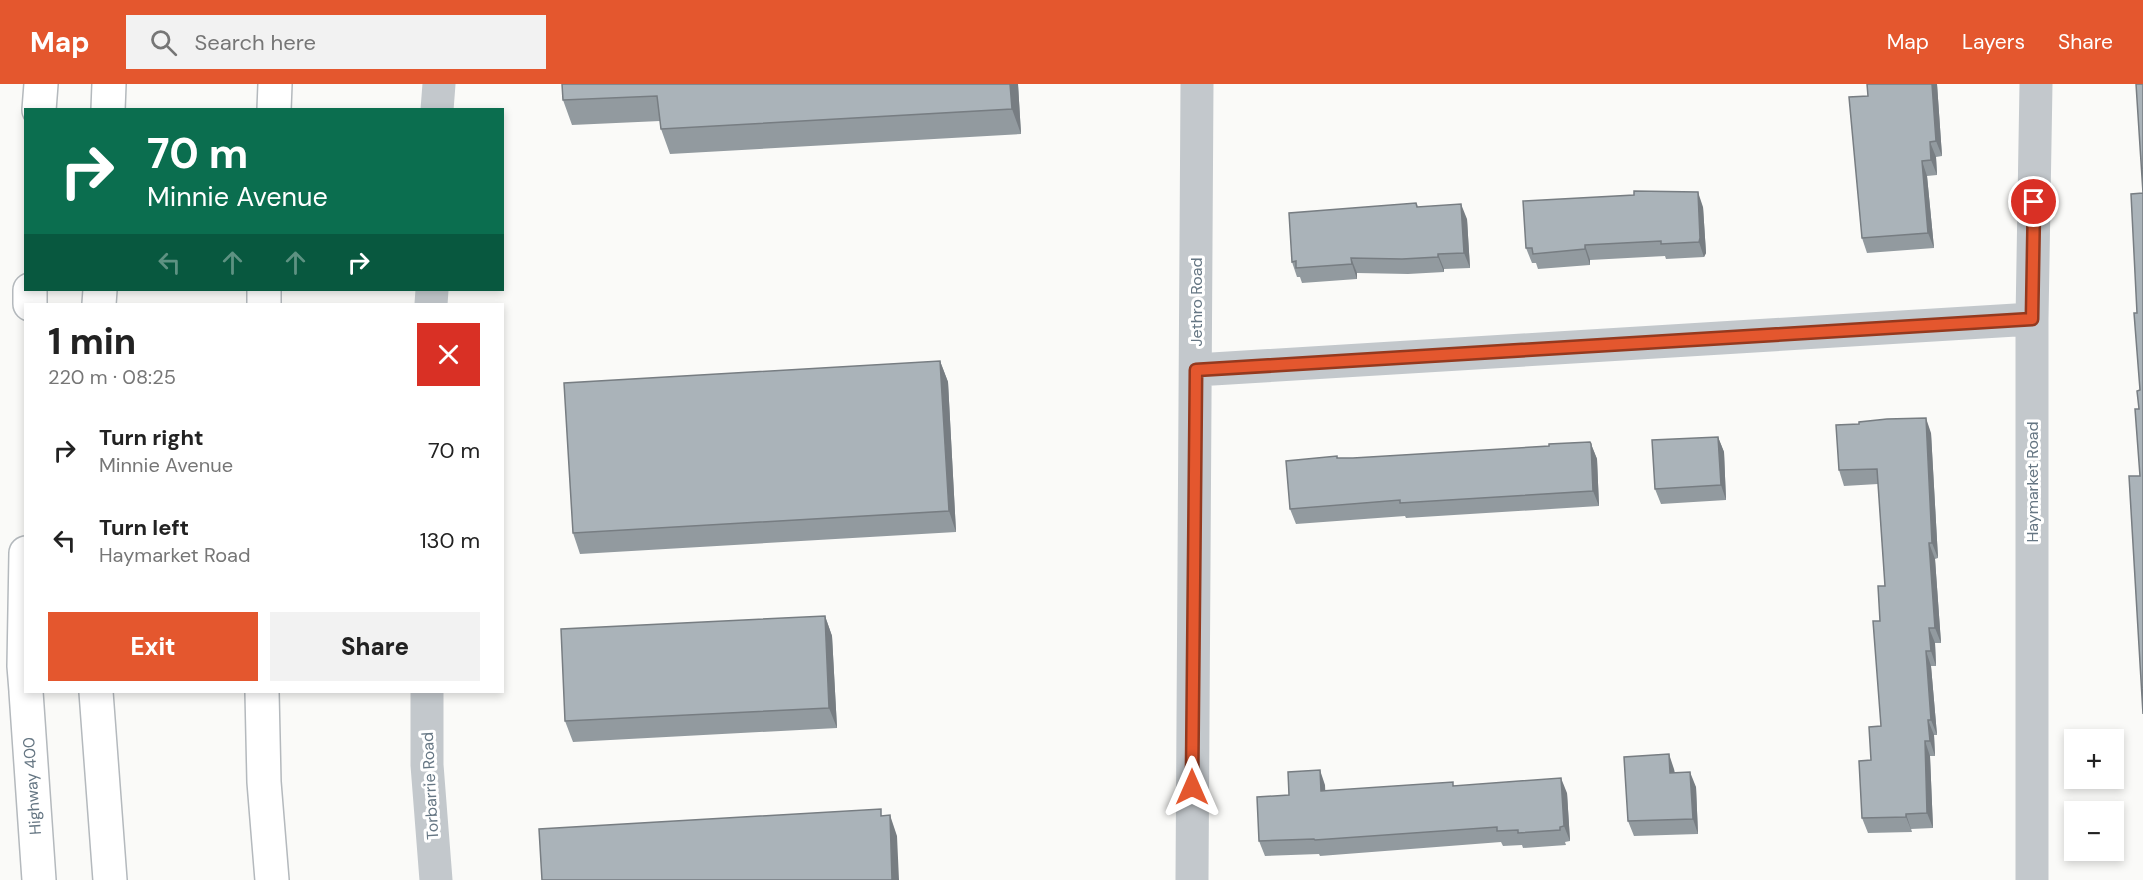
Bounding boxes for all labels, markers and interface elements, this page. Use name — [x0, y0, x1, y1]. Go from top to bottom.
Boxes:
search box — [126, 15, 546, 69]
text: Map — [30, 24, 90, 61]
icon: search — [147, 26, 180, 59]
text: Search here — [195, 28, 316, 57]
text: Map — [1887, 28, 1929, 56]
text: Layers — [1962, 28, 2025, 56]
text: Share — [2058, 28, 2113, 56]
text: 70 m — [147, 126, 248, 181]
icon: right — [48, 132, 126, 210]
pin — [2008, 176, 2059, 227]
text: Minnie Avenue — [147, 179, 328, 214]
icon: arrive — [2017, 185, 2050, 218]
icon: left — [153, 246, 186, 279]
icon: ahead — [216, 246, 249, 279]
icon: ahead — [279, 246, 312, 279]
icon: right — [342, 246, 375, 279]
street label: Jethro Road — [1186, 258, 1207, 346]
text: 1 min — [48, 318, 136, 365]
button: close — [417, 323, 480, 386]
text: 220 m · 08:25 — [48, 364, 176, 390]
street label: Haymarket Road — [2022, 421, 2043, 543]
text: Turn right — [99, 423, 204, 452]
icon: right — [48, 434, 81, 467]
text: 70 m — [428, 436, 480, 465]
text: Minnie Avenue — [99, 452, 233, 478]
text: Turn left — [99, 513, 189, 542]
icon: left — [48, 524, 81, 557]
text: 130 m — [420, 526, 480, 555]
text: Haymarket Road — [99, 542, 251, 568]
button: Exit — [48, 612, 258, 681]
button: Share — [270, 612, 480, 681]
map controls — [2064, 729, 2124, 861]
button: + — [2064, 729, 2124, 789]
street label: Torbarrie Road — [417, 732, 443, 840]
street label: Highway 400 — [18, 736, 46, 836]
position arrow — [1160, 755, 1224, 819]
button: − — [2064, 801, 2124, 861]

